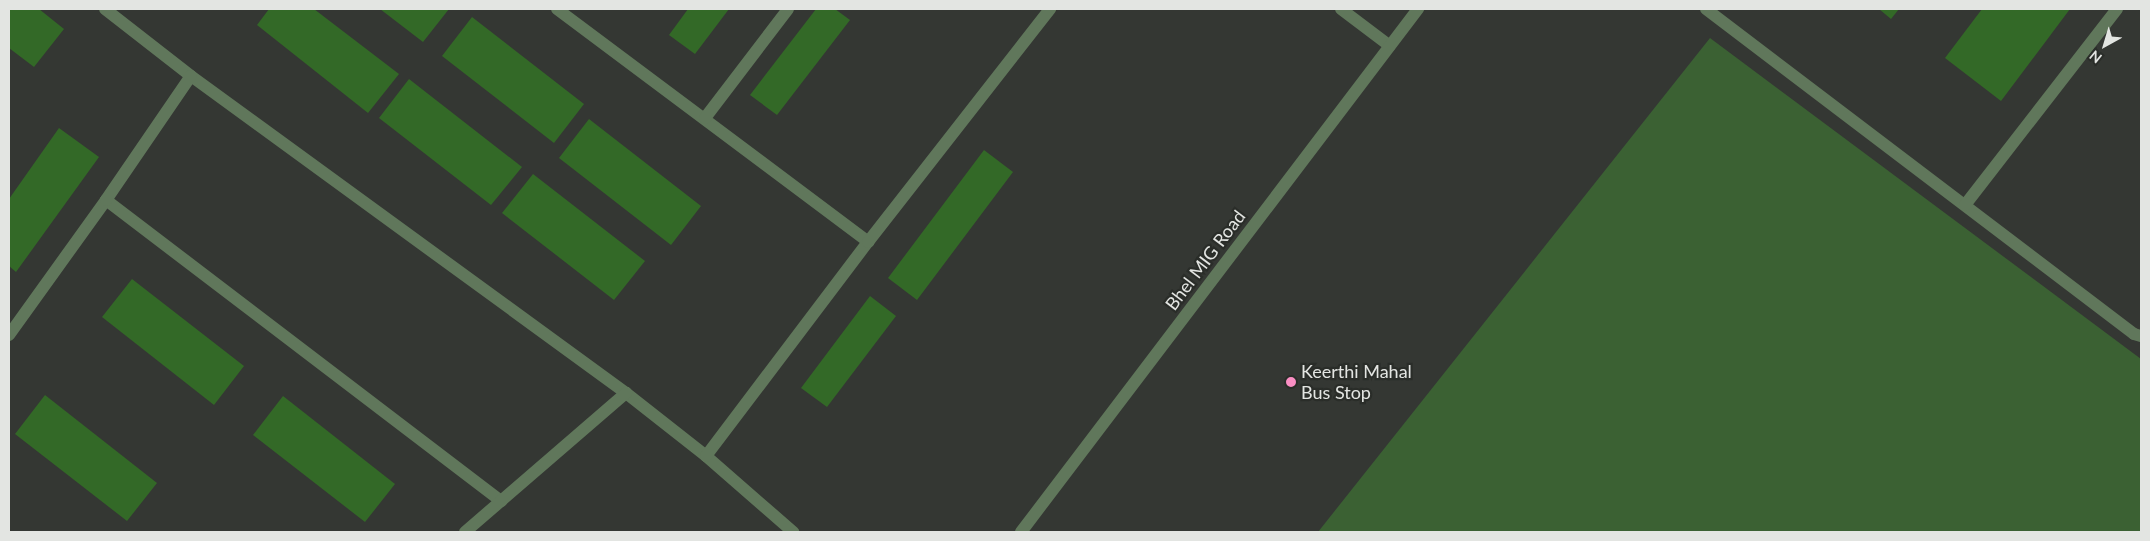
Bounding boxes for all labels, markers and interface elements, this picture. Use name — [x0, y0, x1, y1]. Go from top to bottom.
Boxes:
north arrow — [2080, 20, 2130, 70]
text: N — [2086, 47, 2105, 67]
street label: Bhel MIG Road — [1160, 206, 1250, 314]
place label: Keerthi Mahal Bus Stop — [1301, 361, 1412, 404]
marker: Keerthi Mahal Bus Stop — [1285, 376, 1297, 388]

